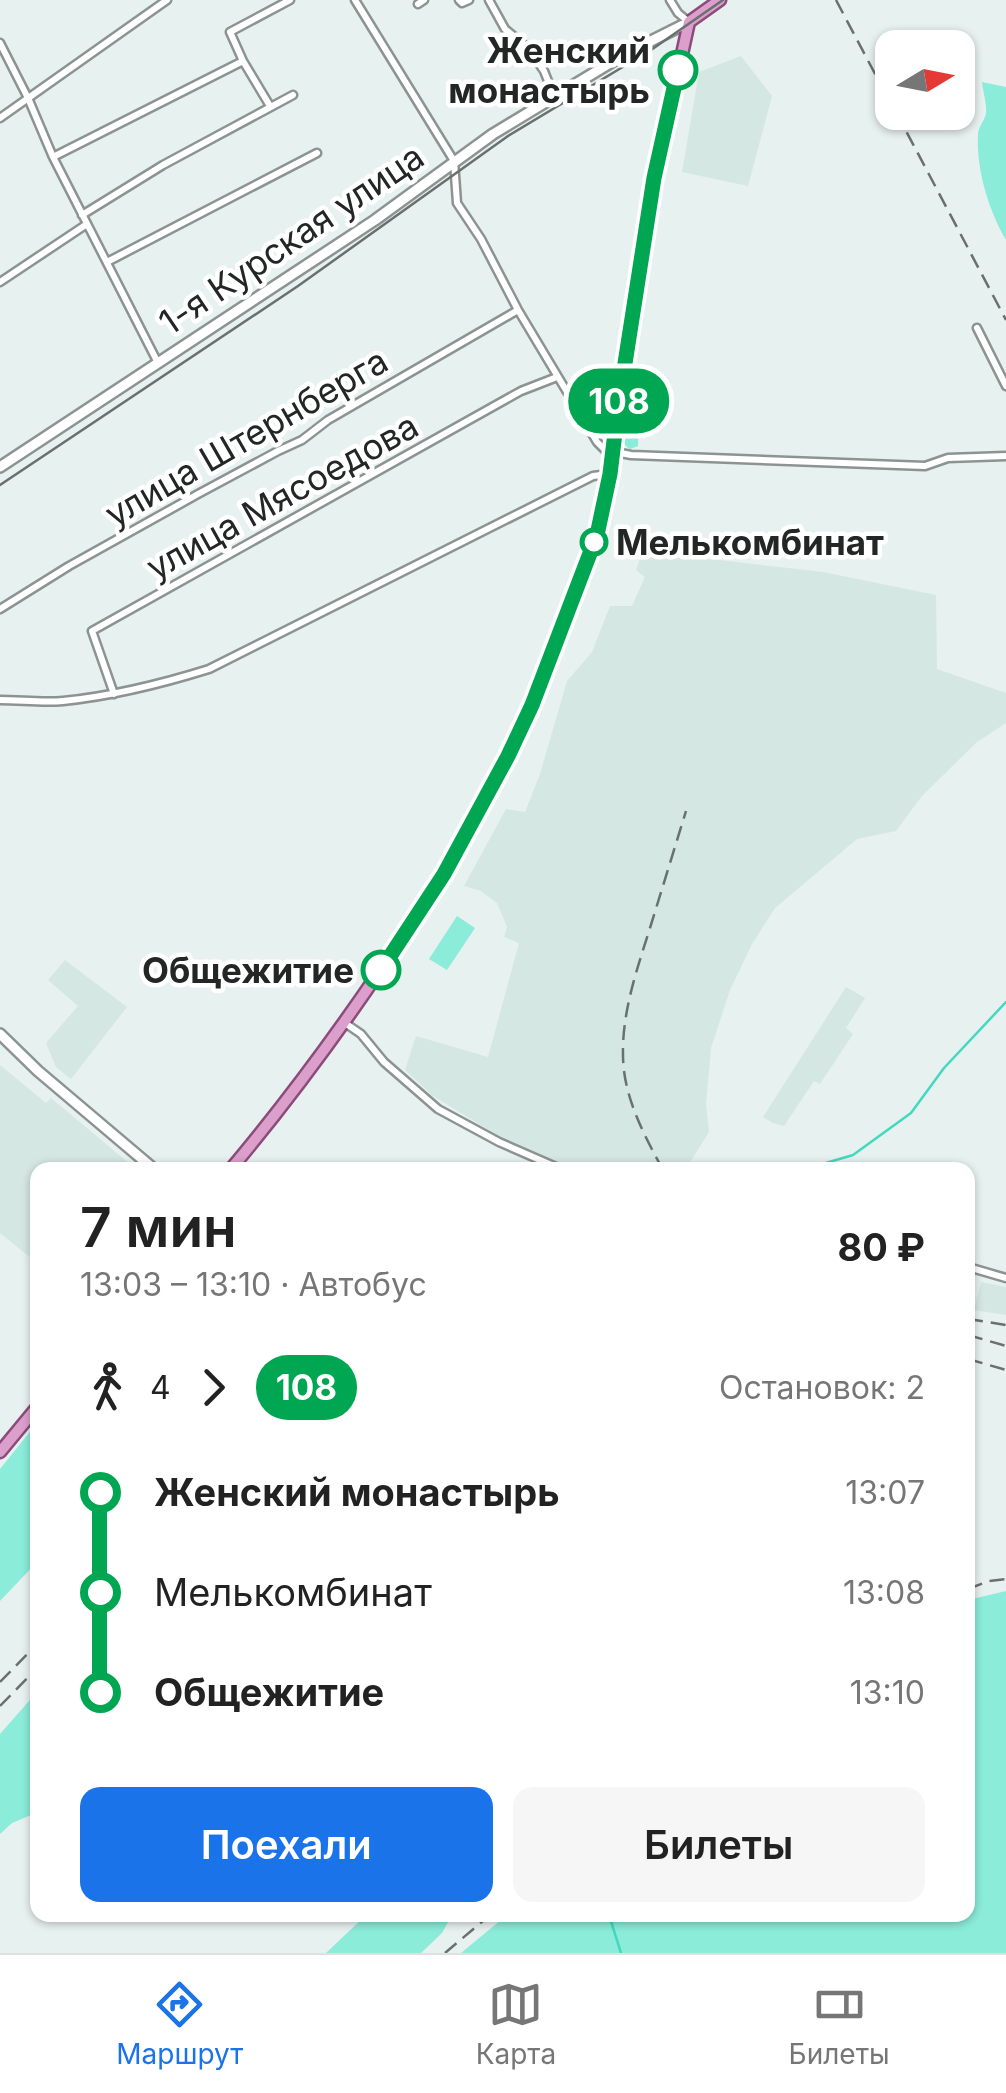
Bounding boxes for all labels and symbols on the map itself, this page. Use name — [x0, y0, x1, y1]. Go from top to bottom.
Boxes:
place label: Женский монастырь — [448, 29, 650, 111]
north arrow — [875, 30, 975, 130]
marker: Женский монастырь — [659, 51, 697, 89]
street label: 1-я Курская улица — [151, 135, 431, 343]
street label: улица Штернберга — [97, 339, 395, 535]
line badge: 108 — [562, 368, 676, 434]
street label: улица Мясоедова — [139, 404, 425, 588]
place label: Мелькомбинат — [616, 521, 884, 563]
marker: Мелькомбинат — [581, 529, 607, 555]
place label: Общежитие — [142, 949, 354, 991]
marker: Общежитие — [362, 951, 400, 989]

